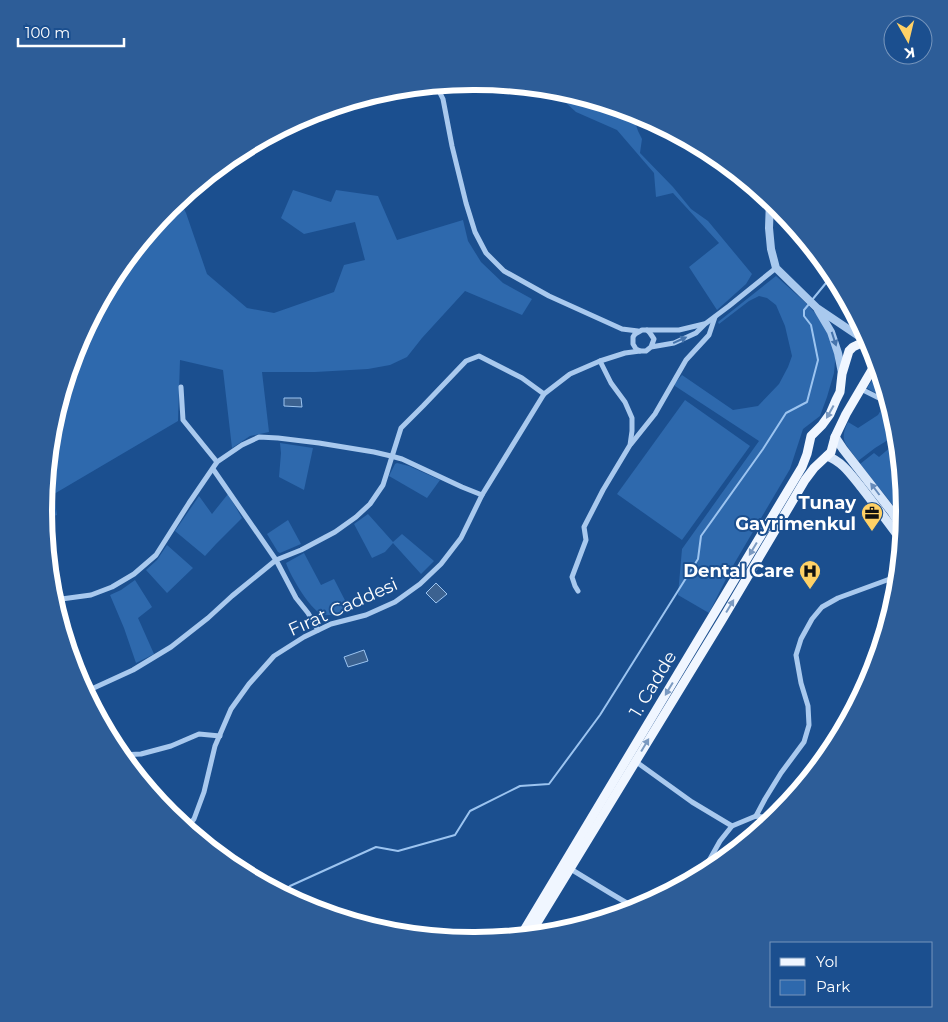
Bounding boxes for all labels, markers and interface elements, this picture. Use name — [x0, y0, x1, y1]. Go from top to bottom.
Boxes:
scale bar — [18, 15, 124, 47]
north arrow — [883, 15, 933, 65]
text: 100 m — [25, 23, 70, 42]
text: K — [903, 43, 916, 63]
one-way arrow — [830, 332, 838, 347]
one-way arrow — [673, 336, 687, 344]
one-way arrow — [826, 405, 834, 419]
one-way arrow — [869, 483, 880, 496]
place label: Tunay Gayrimenkul — [735, 492, 856, 535]
office icon: Tunay Gayrimenkul — [860, 501, 884, 532]
one-way arrow — [748, 543, 757, 556]
hospital icon: Dental Care — [798, 559, 822, 590]
place label: Dental Care — [683, 560, 794, 582]
street label: Fırat Caddesi — [285, 573, 401, 641]
one-way arrow — [726, 600, 735, 613]
street label: 1. Cadde — [625, 647, 681, 721]
one-way arrow — [665, 682, 674, 695]
one-way arrow — [641, 738, 650, 752]
legend — [770, 942, 933, 1007]
text: Yol — [816, 952, 838, 971]
text: Park — [816, 977, 850, 996]

